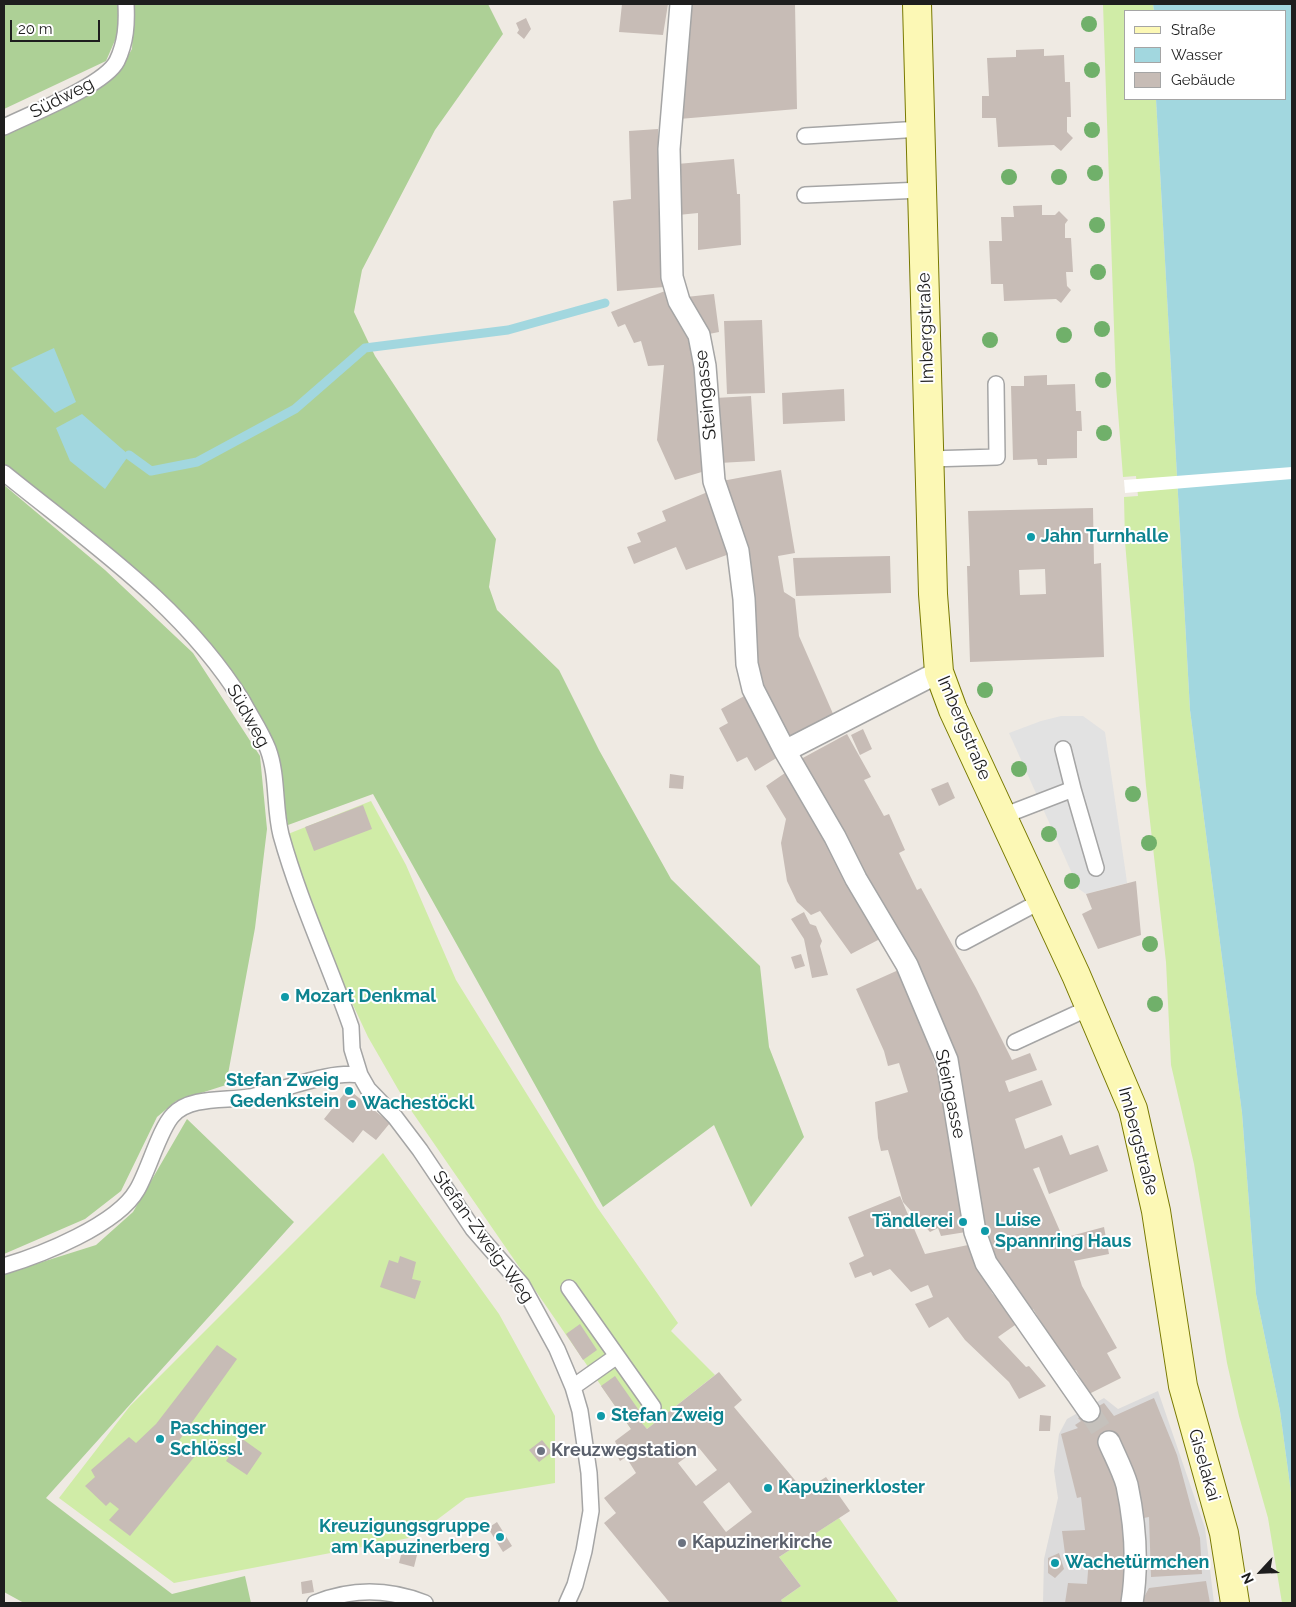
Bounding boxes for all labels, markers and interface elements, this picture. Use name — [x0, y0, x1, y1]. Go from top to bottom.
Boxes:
scale bar — [12, 10, 102, 42]
legend — [1124, 10, 1286, 100]
text: 20 m — [18, 20, 53, 38]
text: Straße — [1171, 21, 1215, 39]
text: Wasser — [1171, 46, 1223, 64]
text: Gebäude — [1171, 71, 1235, 89]
street label: Südweg — [26, 73, 98, 123]
street label: Imbergstraße — [913, 272, 939, 384]
street label: Steingasse — [691, 349, 721, 441]
place label: Jahn Turnhalle — [1041, 526, 1169, 548]
marker: Jahn Turnhalle — [1025, 531, 1037, 543]
street label: Imbergstraße — [932, 673, 996, 783]
street label: Südweg — [222, 681, 274, 751]
place label: Mozart Denkmal — [295, 986, 436, 1008]
marker: Mozart Denkmal — [279, 991, 291, 1003]
street label: Steingasse — [930, 1047, 970, 1141]
place label: Stefan Zweig Gedenkstein — [226, 1070, 339, 1112]
marker: Stefan Zweig Gedenkstein — [343, 1085, 355, 1097]
street label: Imbergstraße — [1113, 1085, 1163, 1197]
place label: Wachestöckl — [362, 1093, 474, 1115]
marker: Wachestöckl — [346, 1098, 358, 1110]
street label: Stefan-Zweig-Weg — [428, 1167, 538, 1307]
place label: Luise Spannring Haus — [995, 1210, 1131, 1252]
place label: Tändlerei — [872, 1211, 953, 1233]
marker: Tändlerei — [957, 1216, 969, 1228]
marker: Luise Spannring Haus — [979, 1225, 991, 1237]
place label: Stefan Zweig — [611, 1405, 724, 1427]
marker: Stefan Zweig — [595, 1410, 607, 1422]
place label: Paschinger Schlössl — [170, 1418, 266, 1460]
street label: Giselakai — [1183, 1426, 1225, 1504]
marker: Paschinger Schlössl — [154, 1433, 166, 1445]
place label: Kreuzwegstation — [551, 1440, 697, 1462]
marker: Kreuzwegstation — [535, 1445, 547, 1457]
place label: Kapuzinerkloster — [778, 1477, 925, 1499]
marker: Kapuzinerkloster — [762, 1482, 774, 1494]
place label: Kreuzigungsgruppe am Kapuzinerberg — [319, 1516, 490, 1558]
marker: Kreuzigungsgruppe am Kapuzinerberg — [494, 1531, 506, 1543]
place label: Kapuzinerkirche — [692, 1532, 832, 1554]
marker: Kapuzinerkirche — [676, 1537, 688, 1549]
north arrow — [1236, 1547, 1286, 1597]
place label: Wachetürmchen — [1065, 1552, 1209, 1574]
marker: Wachetürmchen — [1049, 1557, 1061, 1569]
text: N — [1238, 1570, 1257, 1587]

